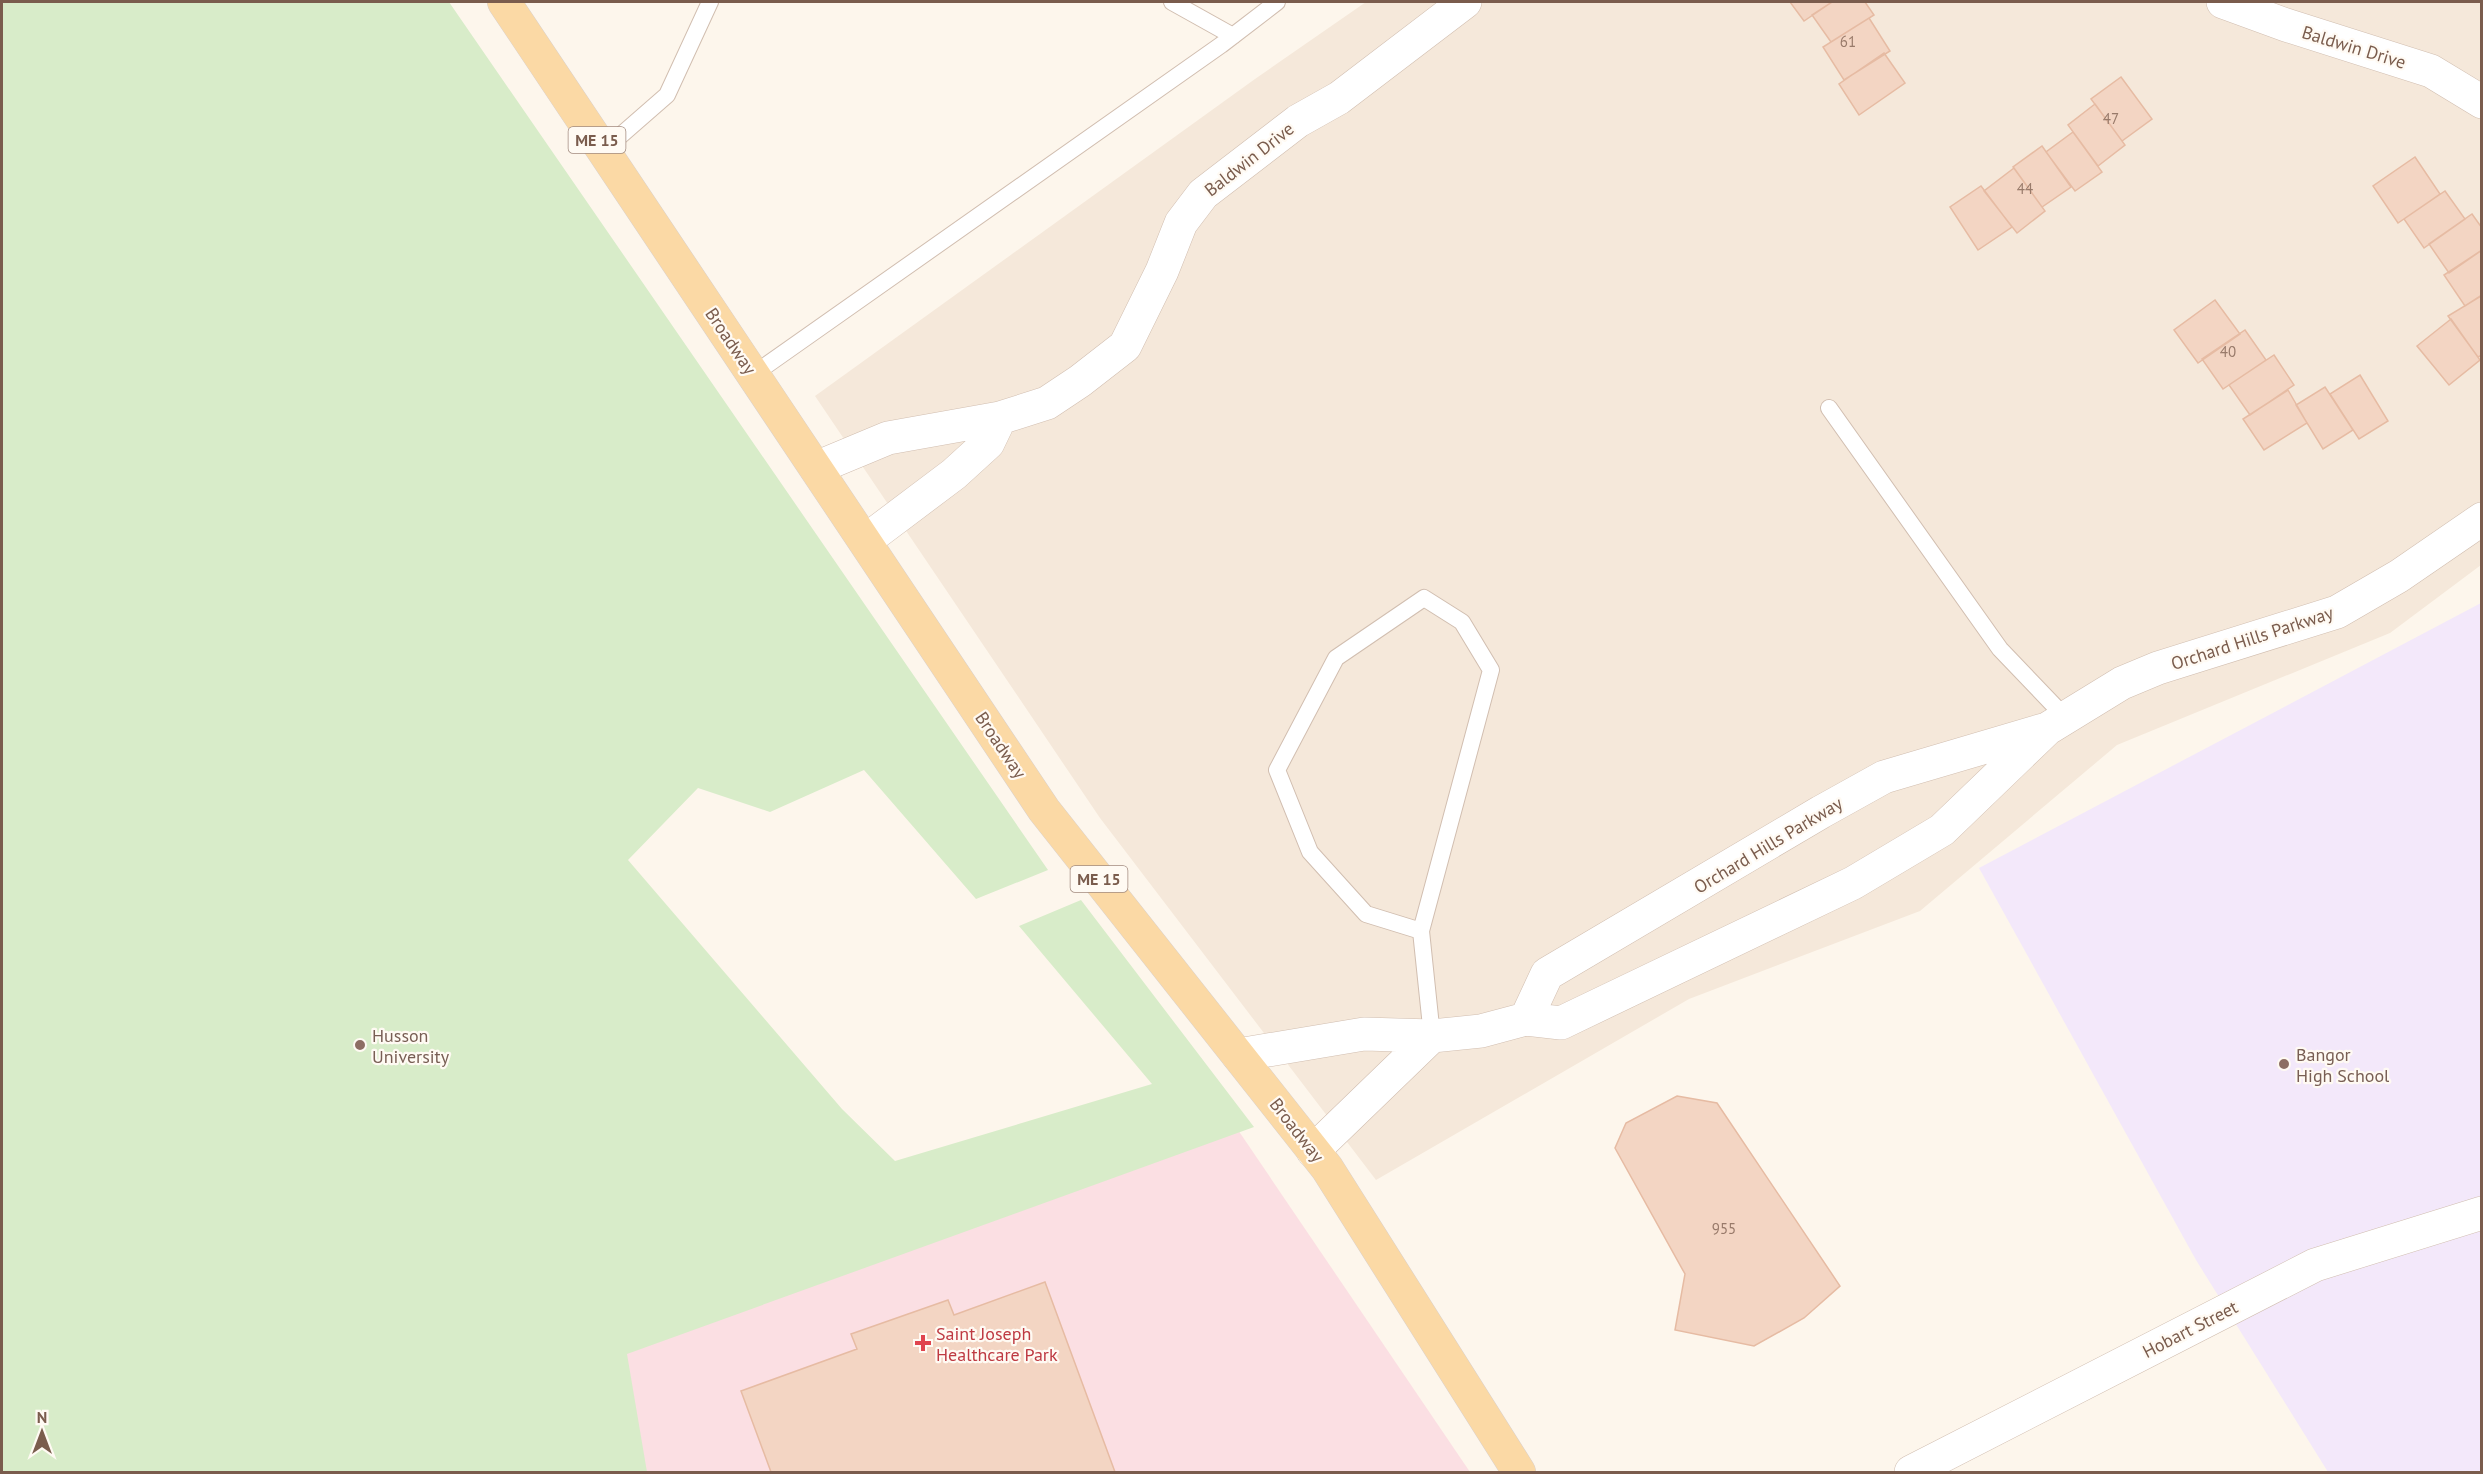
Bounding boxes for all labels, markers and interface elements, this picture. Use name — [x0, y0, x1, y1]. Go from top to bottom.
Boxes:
street label: Baldwin Drive — [2299, 20, 2409, 74]
house number: 61 — [1840, 32, 1856, 51]
house number: 47 — [2103, 109, 2119, 128]
street label: Baldwin Drive — [1200, 117, 1298, 201]
road number: ME 15 — [568, 127, 626, 153]
house number: 44 — [2017, 179, 2033, 198]
street label: Broadway — [700, 303, 762, 379]
house number: 40 — [2220, 342, 2236, 361]
street label: Orchard Hills Parkway — [2168, 601, 2337, 675]
street label: Broadway — [970, 707, 1032, 783]
street label: Orchard Hills Parkway — [1689, 791, 1847, 898]
road number: ME 15 — [1070, 866, 1128, 892]
place label: Husson University — [372, 1024, 450, 1068]
marker: Husson University — [353, 1038, 367, 1052]
place label: Bangor High School — [2296, 1043, 2390, 1087]
marker: Bangor High School — [2277, 1057, 2291, 1071]
street label: Broadway — [1265, 1093, 1330, 1167]
house number: 955 — [1712, 1219, 1736, 1238]
street label: Hobart Street — [2138, 1295, 2242, 1363]
place label: Saint Joseph Healthcare Park — [936, 1322, 1058, 1366]
marker: Saint Joseph Healthcare Park — [914, 1334, 932, 1352]
north arrow — [12, 1402, 72, 1462]
text: N — [37, 1407, 47, 1427]

